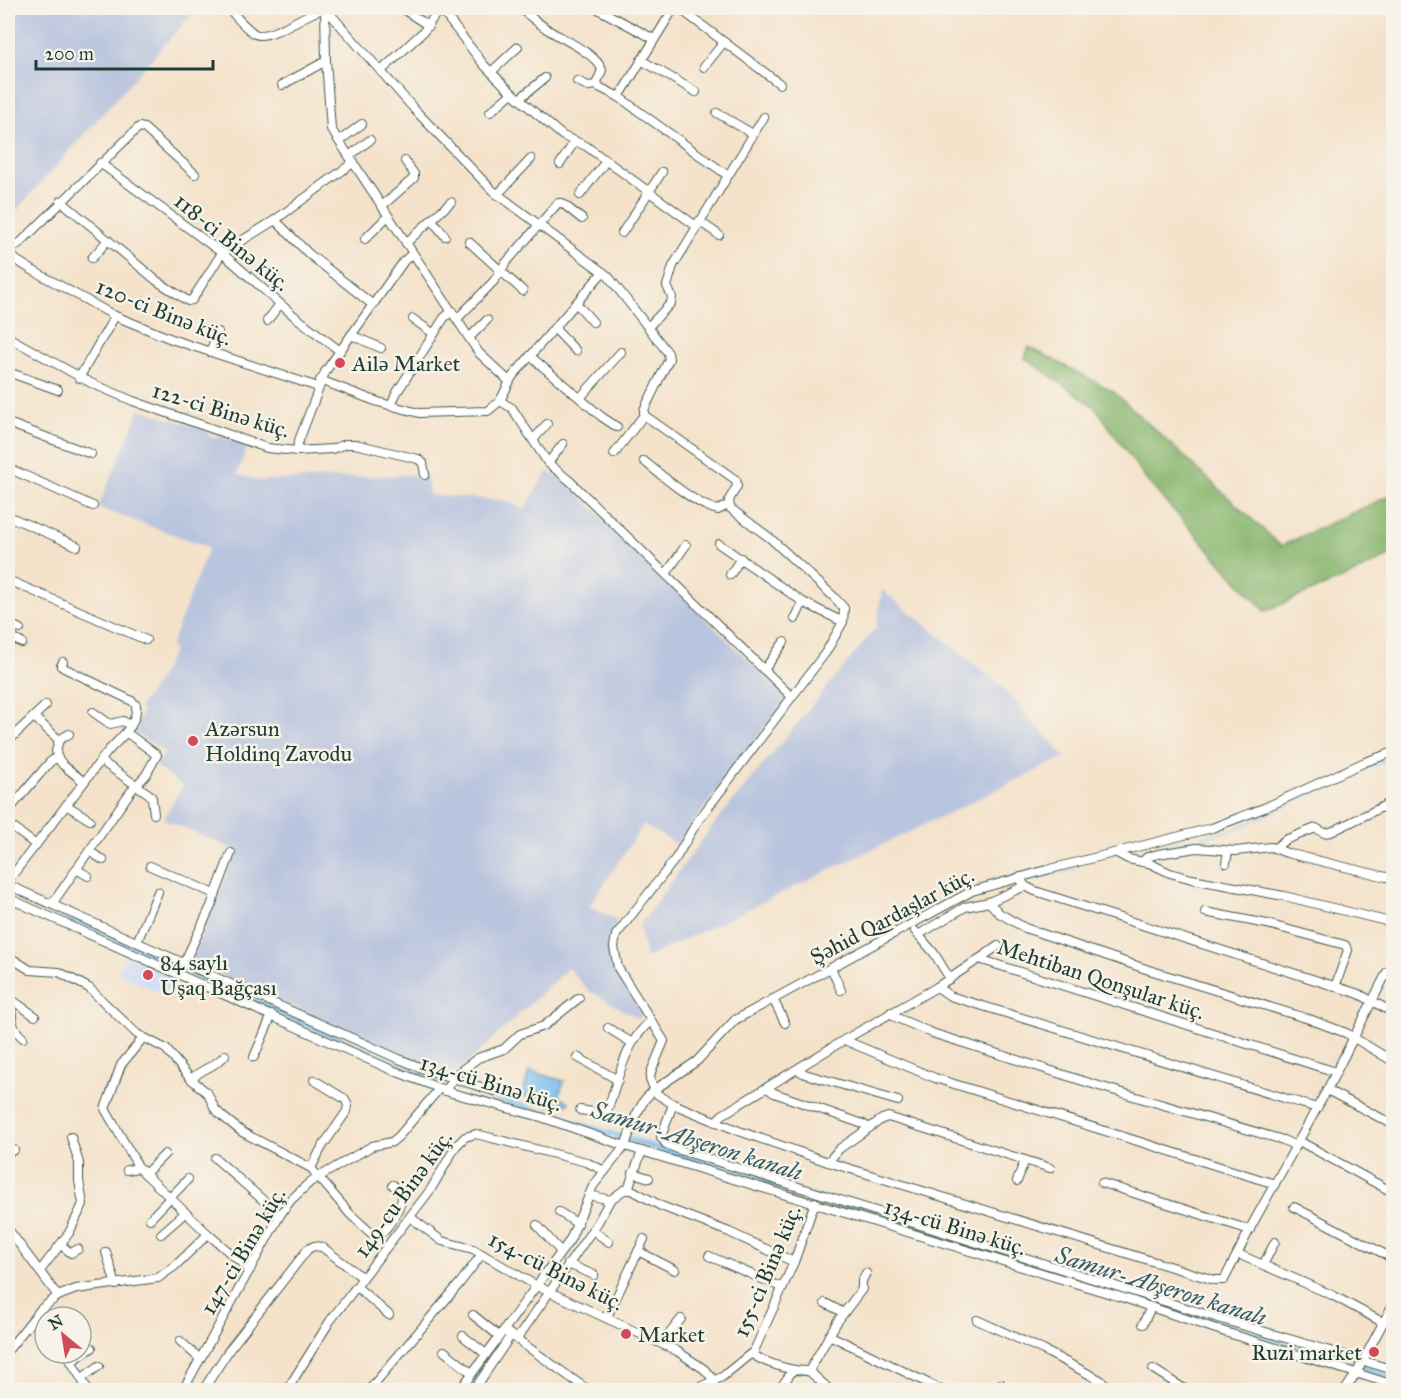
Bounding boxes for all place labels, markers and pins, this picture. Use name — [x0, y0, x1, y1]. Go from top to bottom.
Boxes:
place label: Ailә Market — [351, 350, 461, 377]
marker: Ailә Market — [333, 356, 347, 370]
place label: Azərsun Holdinq Zavodu — [204, 715, 353, 767]
marker: Azərsun Holdinq Zavodu — [186, 734, 200, 748]
place label: 84 saylı Uşaq Bağçası — [160, 949, 277, 1001]
marker: 84 saylı Uşaq Bağçası — [141, 968, 155, 982]
place label: Market — [638, 1321, 705, 1348]
marker: Market — [619, 1327, 633, 1341]
place label: Ruzi market — [1251, 1339, 1362, 1366]
marker: Ruzi market — [1367, 1345, 1381, 1359]

